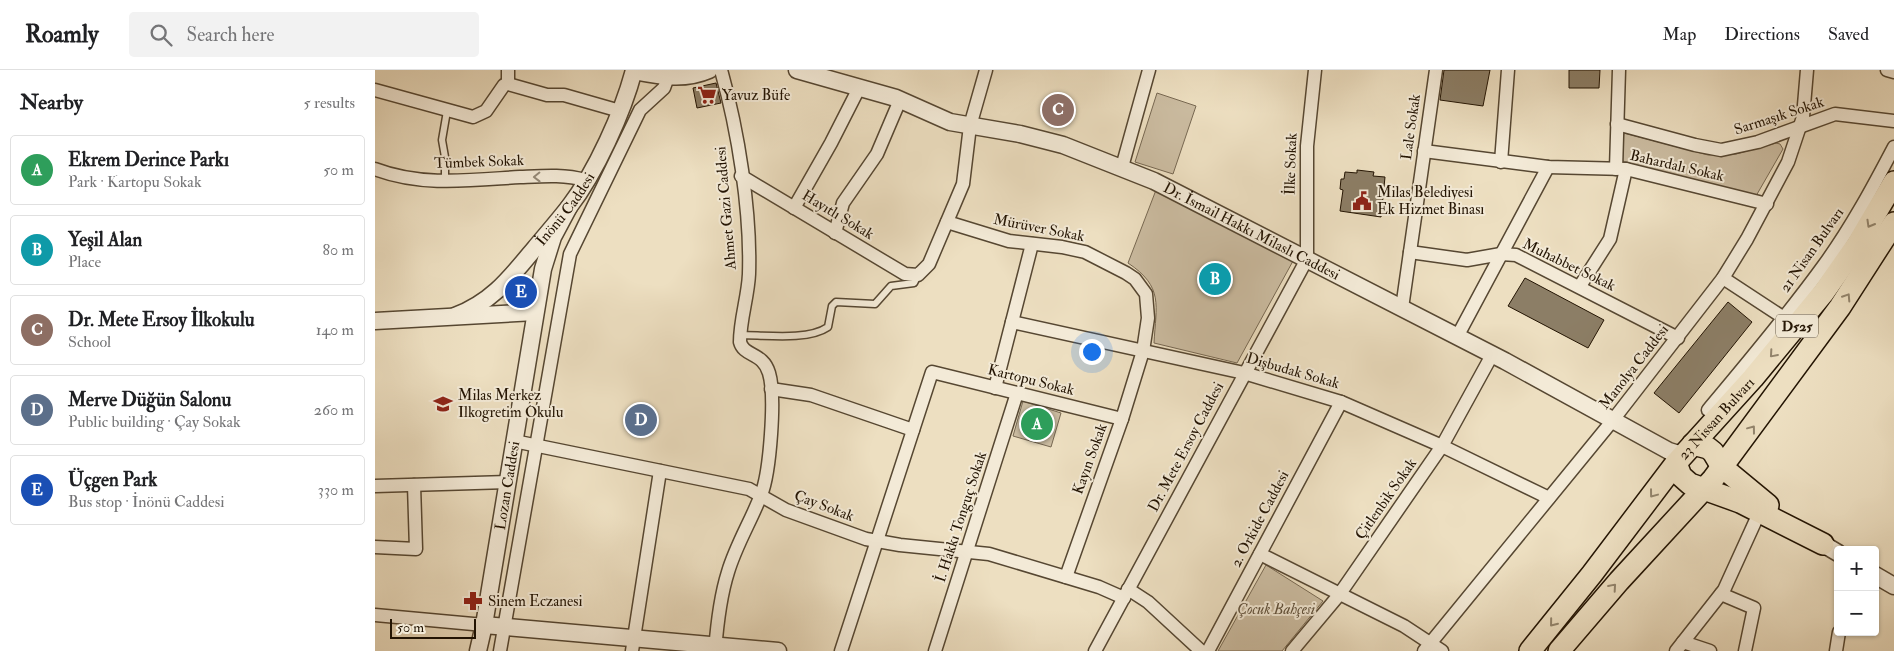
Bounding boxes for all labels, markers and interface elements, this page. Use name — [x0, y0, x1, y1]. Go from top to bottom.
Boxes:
search box — [129, 12, 479, 57]
text: Roamly — [25, 19, 99, 50]
icon: search — [147, 21, 175, 49]
text: Search here — [187, 23, 274, 47]
text: Map — [1663, 23, 1696, 46]
text: Directions — [1724, 23, 1800, 46]
text: Saved — [1828, 23, 1869, 46]
supermarket icon: Yavuz Büfe — [696, 84, 718, 106]
place label: Yavuz Büfe — [722, 86, 790, 105]
text: Nearby — [20, 89, 83, 116]
pin: C — [1042, 91, 1074, 129]
text: 5 results — [304, 93, 355, 113]
street label: Lale Sokak — [1397, 93, 1425, 161]
street label: Sarmaşık Sokak — [1732, 93, 1826, 139]
street label: İlke Sokak — [1279, 133, 1302, 195]
street label: Ahmet Gazi Caddesi — [711, 146, 741, 271]
street label: Bahardalı Sokak — [1628, 146, 1726, 186]
text: Ekrem Derince Parkı — [68, 148, 229, 172]
street label: Tümbek Sokak — [434, 151, 524, 173]
text: A — [32, 160, 42, 180]
text: 50 m — [323, 160, 354, 180]
street label: İnönü Caddesi — [531, 169, 599, 250]
one-way arrow — [533, 171, 541, 182]
text: Park · Kartopu Sokak — [68, 172, 202, 192]
street label: Dr. İsmail Hakkı Milaslı Caddesi — [1160, 178, 1343, 284]
place label: Milas Belediyesi Ek Hizmet Binası — [1377, 183, 1484, 219]
street label: Hayıtlı Sokak — [799, 186, 877, 244]
public building icon: Milas Belediyesi Ek Hizmet Binası — [1351, 190, 1373, 212]
street label: 21 Nisan Bulvarı — [1776, 204, 1848, 296]
street label: Mürüver Sokak — [992, 210, 1086, 246]
one-way arrow — [1866, 219, 1876, 228]
text: Yeşil Alan — [68, 228, 142, 252]
street label: Muhabbet Sokak — [1519, 234, 1619, 296]
text: B — [32, 240, 42, 260]
text: 80 m — [323, 240, 354, 260]
text: Place — [68, 252, 101, 272]
pin: B — [1199, 260, 1231, 298]
pin: E — [505, 273, 537, 311]
one-way arrow — [1841, 293, 1850, 303]
text: Dr. Mete Ersoy İlkokulu — [68, 308, 255, 332]
road number: D525 — [1776, 315, 1818, 338]
text: C — [31, 320, 43, 340]
text: 140 m — [316, 320, 354, 340]
street label: Manolya Caddesi — [1595, 321, 1673, 413]
text: School — [68, 332, 111, 352]
your location — [1079, 339, 1105, 365]
street label: Dişbudak Sokak — [1244, 349, 1342, 393]
one-way arrow — [1770, 349, 1779, 358]
street label: Kartopu Sokak — [985, 360, 1076, 401]
street label: 23 Nissan Bulvarı — [1674, 373, 1758, 464]
street label: Dr. Mete Ersoy Caddesi — [1144, 379, 1228, 515]
place label: Milas Merkez Ilkogretim Okulu — [458, 386, 564, 422]
text: Merve Düğün Salonu — [68, 388, 231, 412]
school or university icon: Milas Merkez Ilkogretim Okulu — [432, 393, 454, 415]
text: D — [30, 400, 44, 420]
text: 260 m — [314, 400, 354, 420]
pin: D — [625, 401, 657, 439]
pin: A — [1021, 405, 1053, 443]
text: Public building · Çay Sokak — [68, 412, 241, 432]
street label: Kayın Sokak — [1068, 421, 1112, 497]
one-way arrow — [1746, 425, 1755, 435]
street label: Lozan Caddesi — [490, 440, 524, 531]
street label: İ. Hakkı Tonguç Sokak — [930, 449, 991, 585]
street label: Çitlenbik Sokak — [1351, 455, 1421, 543]
street label: 2. Orkide Caddesi — [1227, 467, 1293, 571]
text: Üçgen Park — [68, 468, 157, 492]
text: E — [31, 480, 43, 500]
text: 330 m — [318, 480, 354, 500]
street label: Çay Sokak — [791, 486, 857, 526]
one-way arrow — [1650, 488, 1658, 497]
text: Bus stop · İnönü Caddesi — [68, 492, 224, 512]
map controls — [1834, 546, 1879, 636]
button: + — [1834, 546, 1879, 591]
one-way arrow — [1608, 584, 1616, 593]
pharmacy icon: Sinem Eczanesi — [462, 590, 484, 612]
button: − — [1834, 591, 1879, 636]
place label: Sinem Eczanesi — [488, 592, 583, 611]
park label: Çocuk Bahçesi — [1237, 600, 1315, 619]
scale bar — [390, 616, 476, 639]
one-way arrow — [1551, 617, 1559, 626]
text: 50 m — [397, 619, 424, 636]

